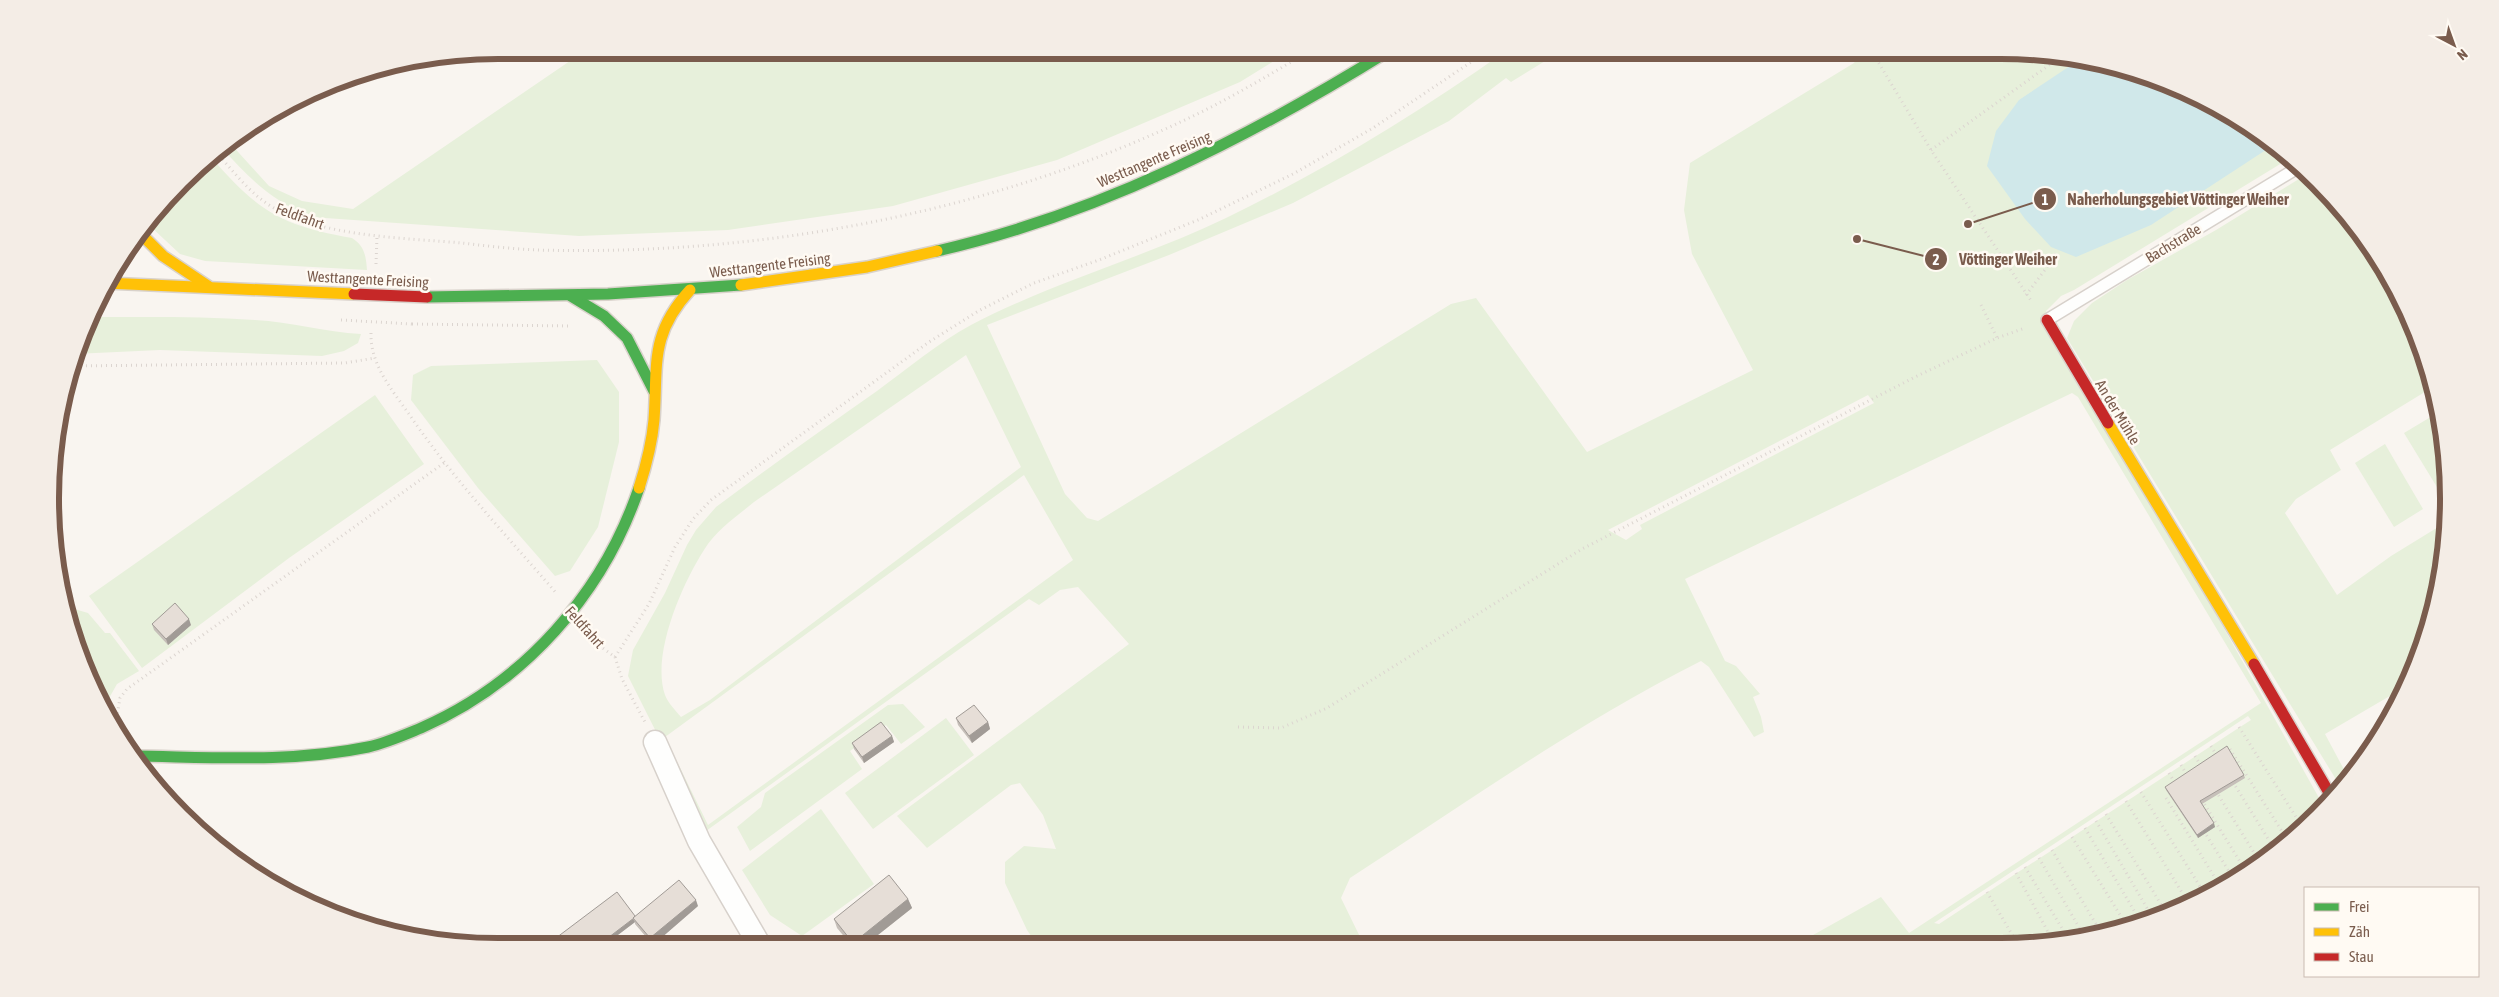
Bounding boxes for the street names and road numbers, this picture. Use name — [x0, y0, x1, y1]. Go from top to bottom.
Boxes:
street label: Westtangente Freising — [1095, 127, 1214, 191]
street label: Feldfahrt — [273, 199, 327, 233]
street label: Bachstraße — [2142, 220, 2204, 266]
street label: Westtangente Freising — [709, 249, 832, 281]
street label: Westtangente Freising — [307, 267, 430, 291]
street label: An der Mühle — [2092, 377, 2144, 448]
street label: Feldfahrt — [562, 603, 608, 651]

